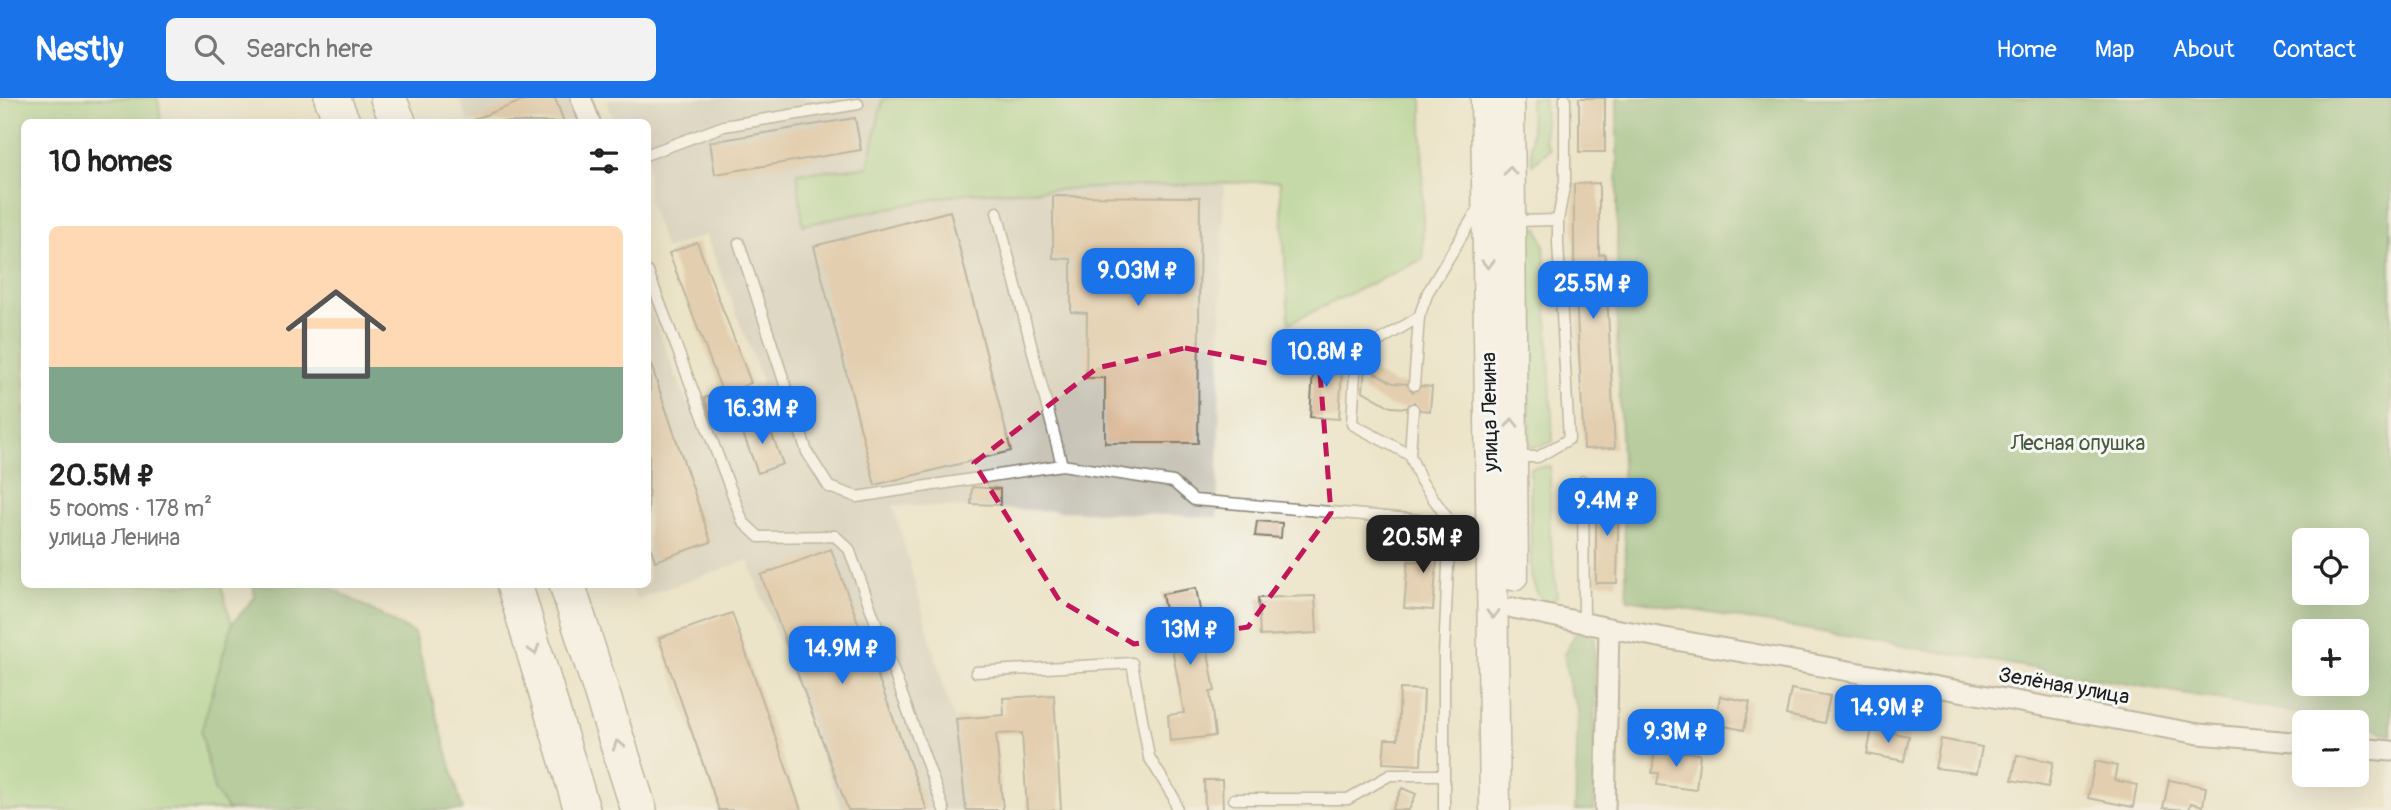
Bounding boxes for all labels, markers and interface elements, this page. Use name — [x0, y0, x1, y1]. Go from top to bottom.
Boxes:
search box — [166, 18, 656, 81]
text: Nestly — [35, 29, 124, 70]
icon: search — [190, 30, 228, 68]
text: Search here — [246, 33, 373, 65]
text: Home — [1996, 35, 2057, 64]
text: Map — [2095, 35, 2135, 64]
text: About — [2173, 35, 2235, 64]
text: Contact — [2273, 35, 2356, 64]
icon: filters — [585, 142, 623, 180]
text: 10 homes — [49, 143, 172, 180]
one-way arrow — [1502, 166, 1517, 177]
pin: 9.03M ₽ — [1073, 248, 1203, 308]
text: 9.03M ₽ — [1098, 256, 1178, 285]
one-way arrow — [1480, 259, 1496, 270]
pin: 25.5M ₽ — [1528, 262, 1658, 321]
text: 25.5M ₽ — [1554, 269, 1632, 298]
icon: home — [273, 271, 399, 397]
pin: 10.8M ₽ — [1261, 330, 1391, 389]
text: 10.8M ₽ — [1288, 337, 1364, 366]
street label: улица Ленина — [1475, 352, 1505, 473]
pin: 16.3M ₽ — [697, 386, 827, 446]
text: 16.3M ₽ — [724, 394, 800, 423]
one-way arrow — [1504, 418, 1520, 428]
park label: Лесная опушка — [2010, 430, 2145, 457]
text: 20.5M ₽ — [49, 457, 155, 494]
pin: 9.4M ₽ — [1550, 478, 1664, 538]
text: 9.4M ₽ — [1574, 486, 1640, 515]
text: 5 rooms · 178 m² — [49, 494, 212, 523]
pin: 20.5M ₽ — [1358, 516, 1488, 575]
text: улица Ленина — [49, 523, 180, 552]
text: 20.5M ₽ — [1382, 523, 1464, 552]
map controls — [2292, 528, 2369, 787]
button: locate — [2292, 528, 2369, 605]
pin: 13M ₽ — [1141, 608, 1239, 667]
one-way arrow — [1485, 609, 1501, 620]
text: 13M ₽ — [1161, 615, 1219, 644]
button: + — [2292, 619, 2369, 696]
pin: 14.9M ₽ — [777, 626, 907, 686]
text: 14.9M ₽ — [805, 634, 879, 663]
one-way arrow — [525, 644, 540, 656]
street label: Зелёная улица — [1997, 661, 2131, 711]
pin: 14.9M ₽ — [1823, 686, 1953, 745]
text: 14.9M ₽ — [1851, 693, 1925, 722]
pin: 9.3M ₽ — [1619, 710, 1733, 769]
button: − — [2292, 710, 2369, 787]
text: 9.3M ₽ — [1643, 717, 1709, 746]
one-way arrow — [612, 739, 627, 751]

